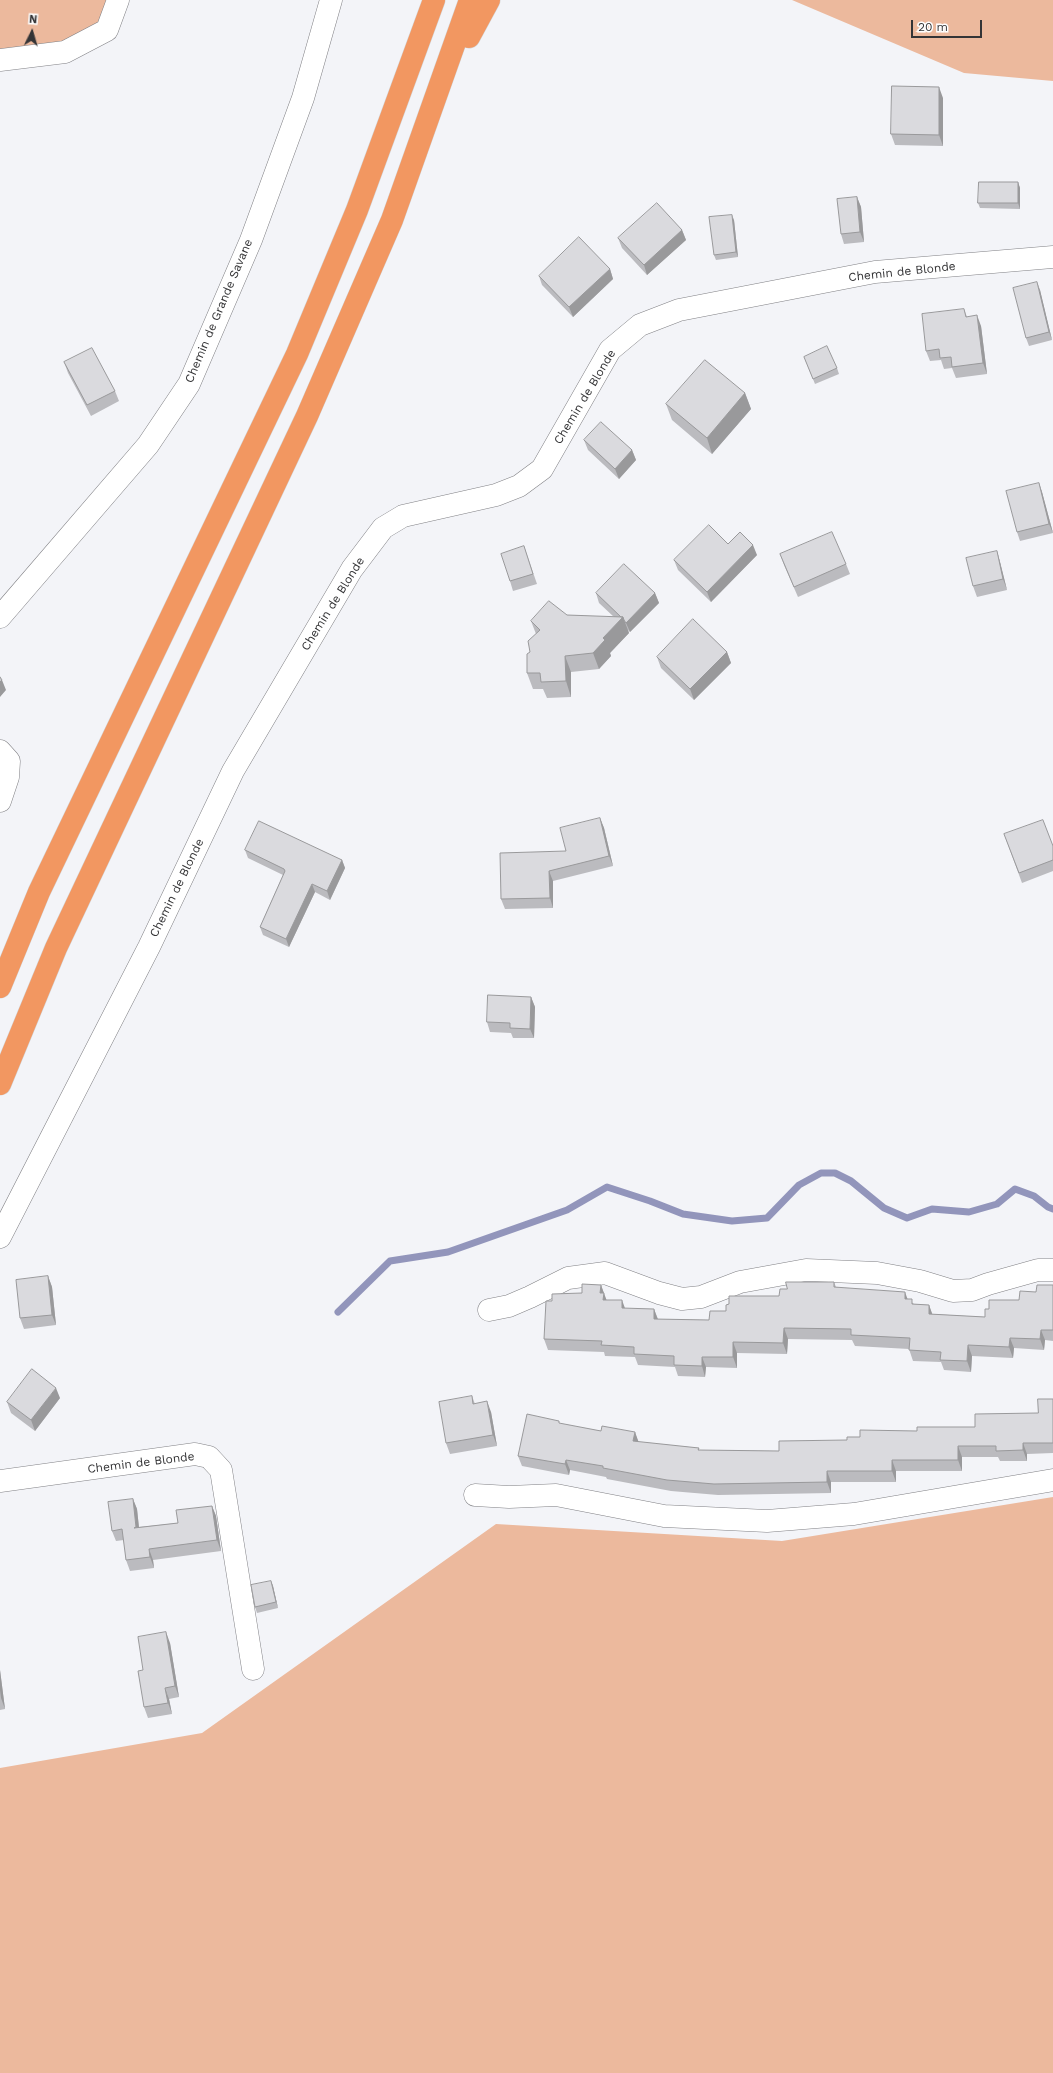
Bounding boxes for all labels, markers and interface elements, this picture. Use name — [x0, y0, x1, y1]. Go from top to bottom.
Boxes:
north arrow — [12, 12, 52, 52]
scale bar — [913, 12, 984, 38]
text: N — [28, 13, 38, 26]
text: 20 m — [918, 20, 948, 34]
street label: Chemin de Grande Savane — [182, 237, 256, 385]
street label: Chemin de Blonde — [848, 259, 956, 285]
street label: Chemin de Blonde — [551, 347, 619, 447]
street label: Chemin de Blonde — [298, 554, 368, 654]
street label: Chemin de Blonde — [147, 836, 207, 940]
street label: Chemin de Blonde — [87, 1449, 195, 1477]

